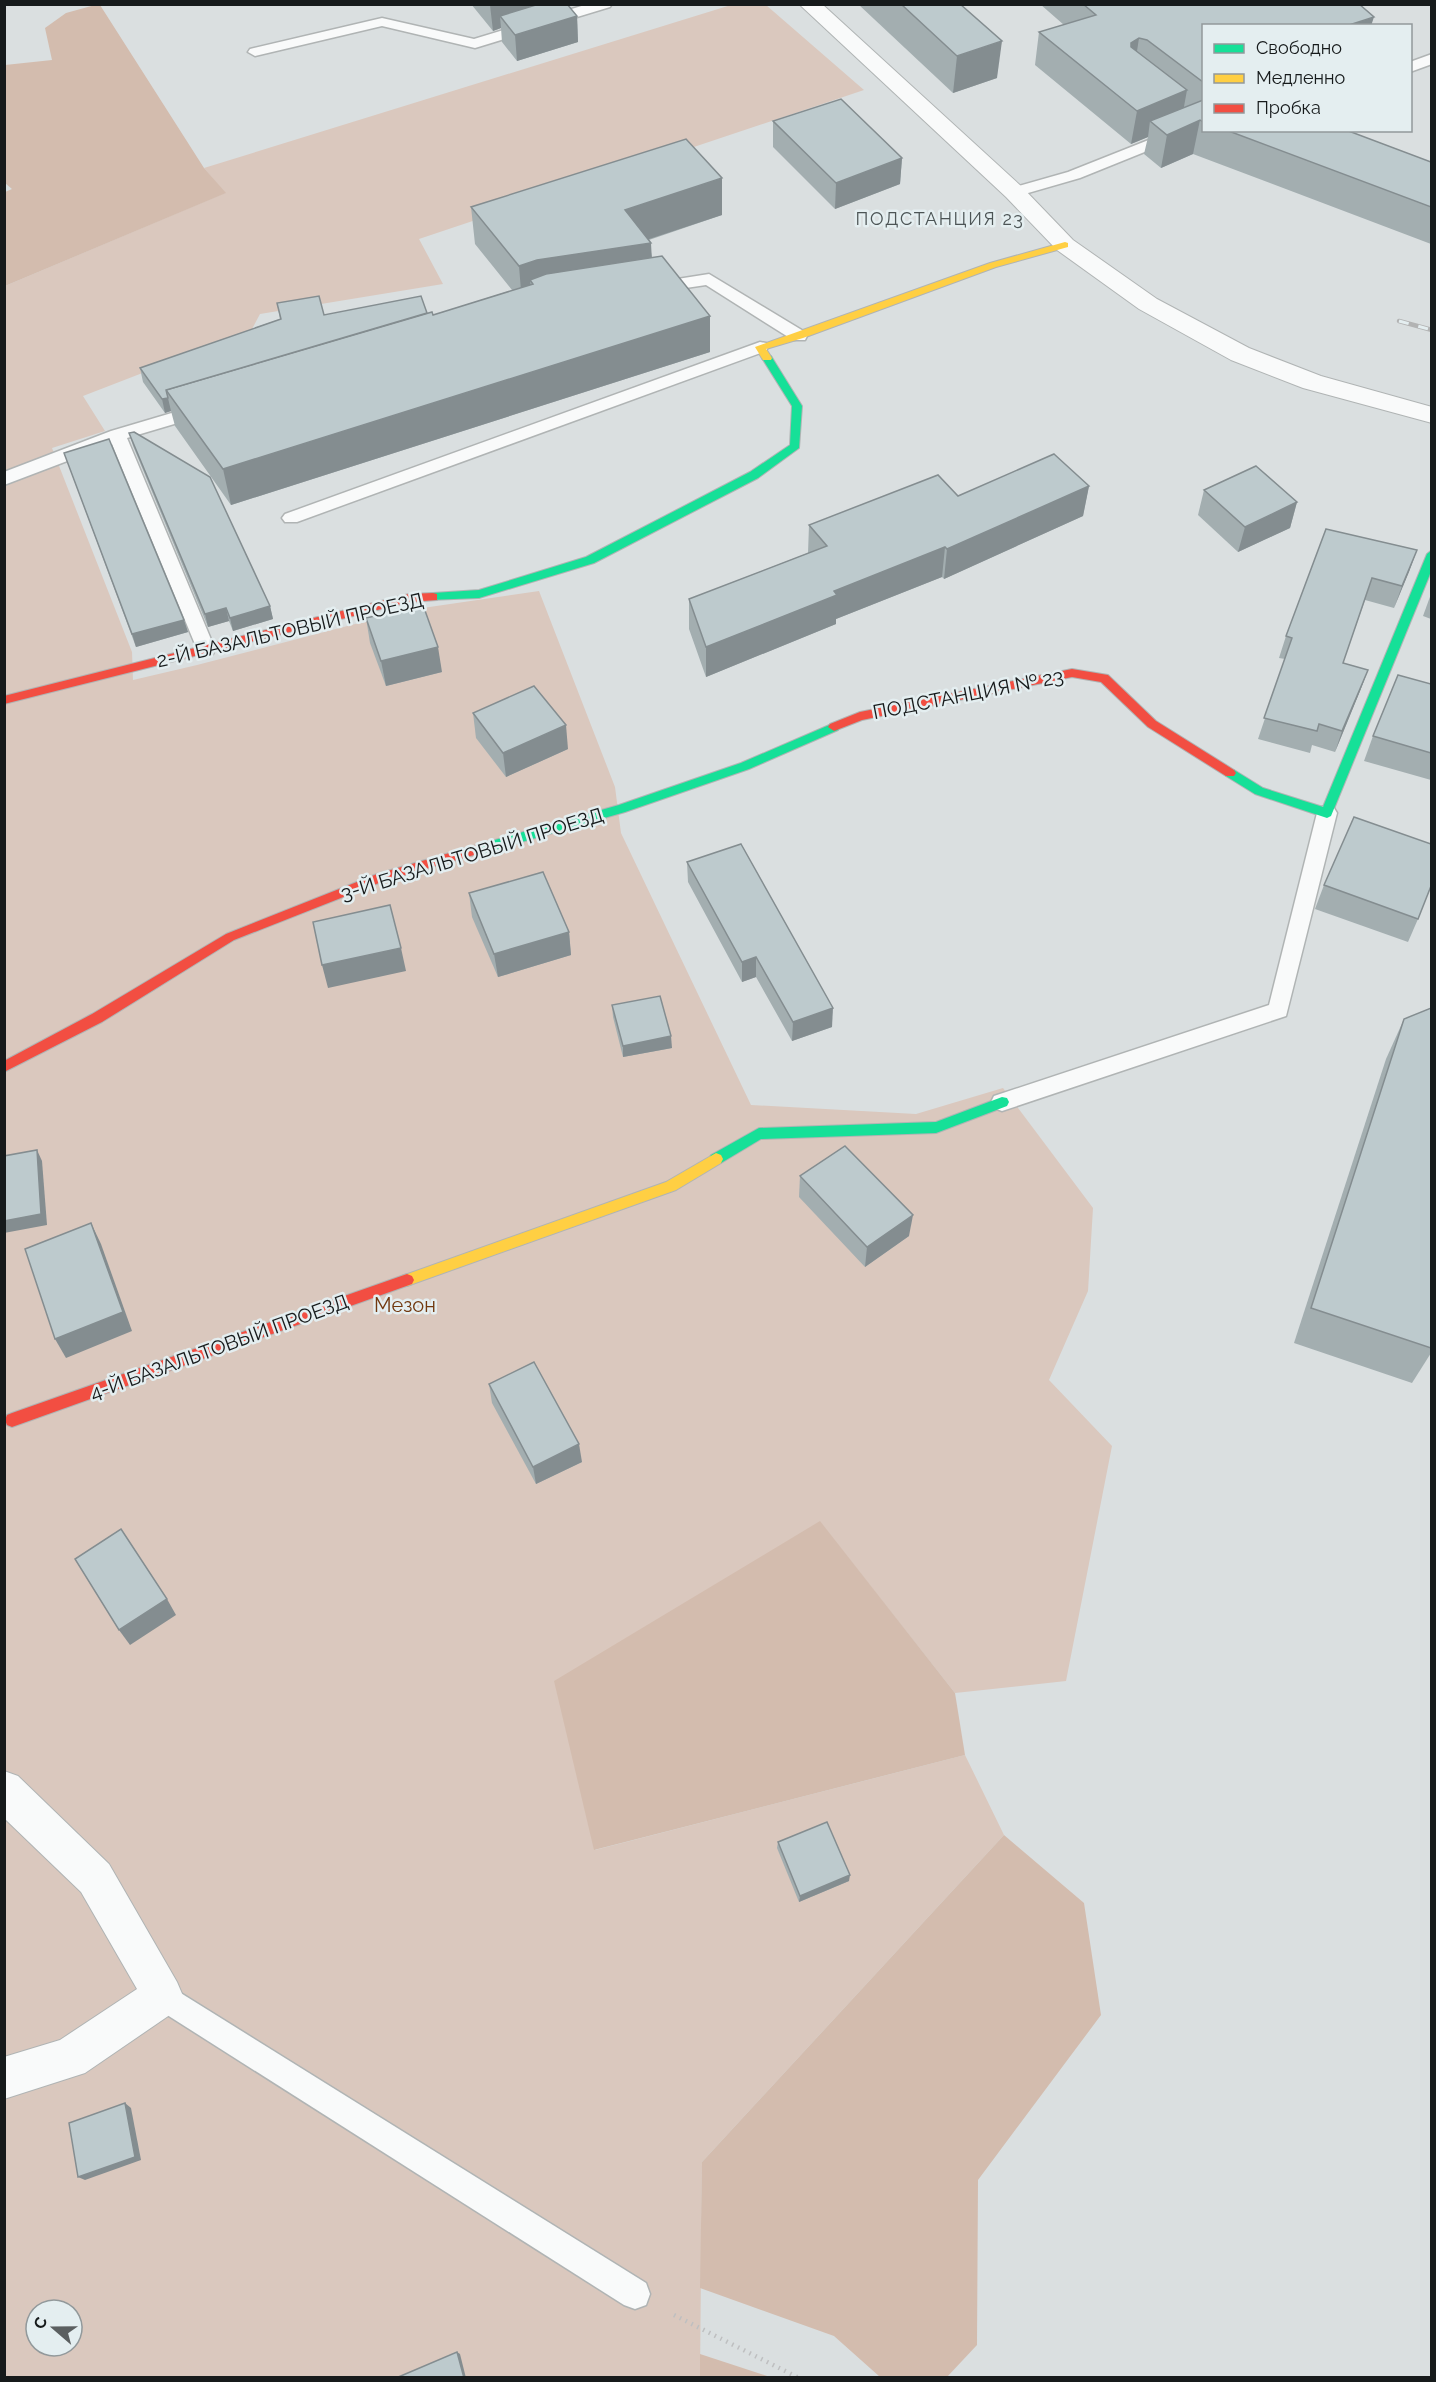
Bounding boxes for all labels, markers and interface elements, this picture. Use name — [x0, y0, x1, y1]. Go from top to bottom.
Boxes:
legend — [1202, 24, 1412, 132]
text: Свободно — [1256, 37, 1342, 58]
text: Медленно — [1256, 67, 1345, 88]
text: Пробка — [1256, 97, 1321, 118]
district label: ПОДСТАНЦИЯ 23 — [856, 208, 1024, 229]
street label: 2-Й БАЗАЛЬТОВЫЙ ПРОЕЗД — [154, 588, 426, 672]
street label: ПОДСТАНЦИЯ № 23 — [871, 664, 1065, 724]
street label: 3-Й БАЗАЛЬТОВЫЙ ПРОЕЗД — [338, 803, 606, 905]
street label: 4-Й БАЗАЛЬТОВЫЙ ПРОЕЗД — [86, 1289, 352, 1405]
park label: Мезон — [374, 1293, 436, 1317]
north arrow — [24, 2298, 84, 2358]
text: С — [30, 2315, 51, 2331]

